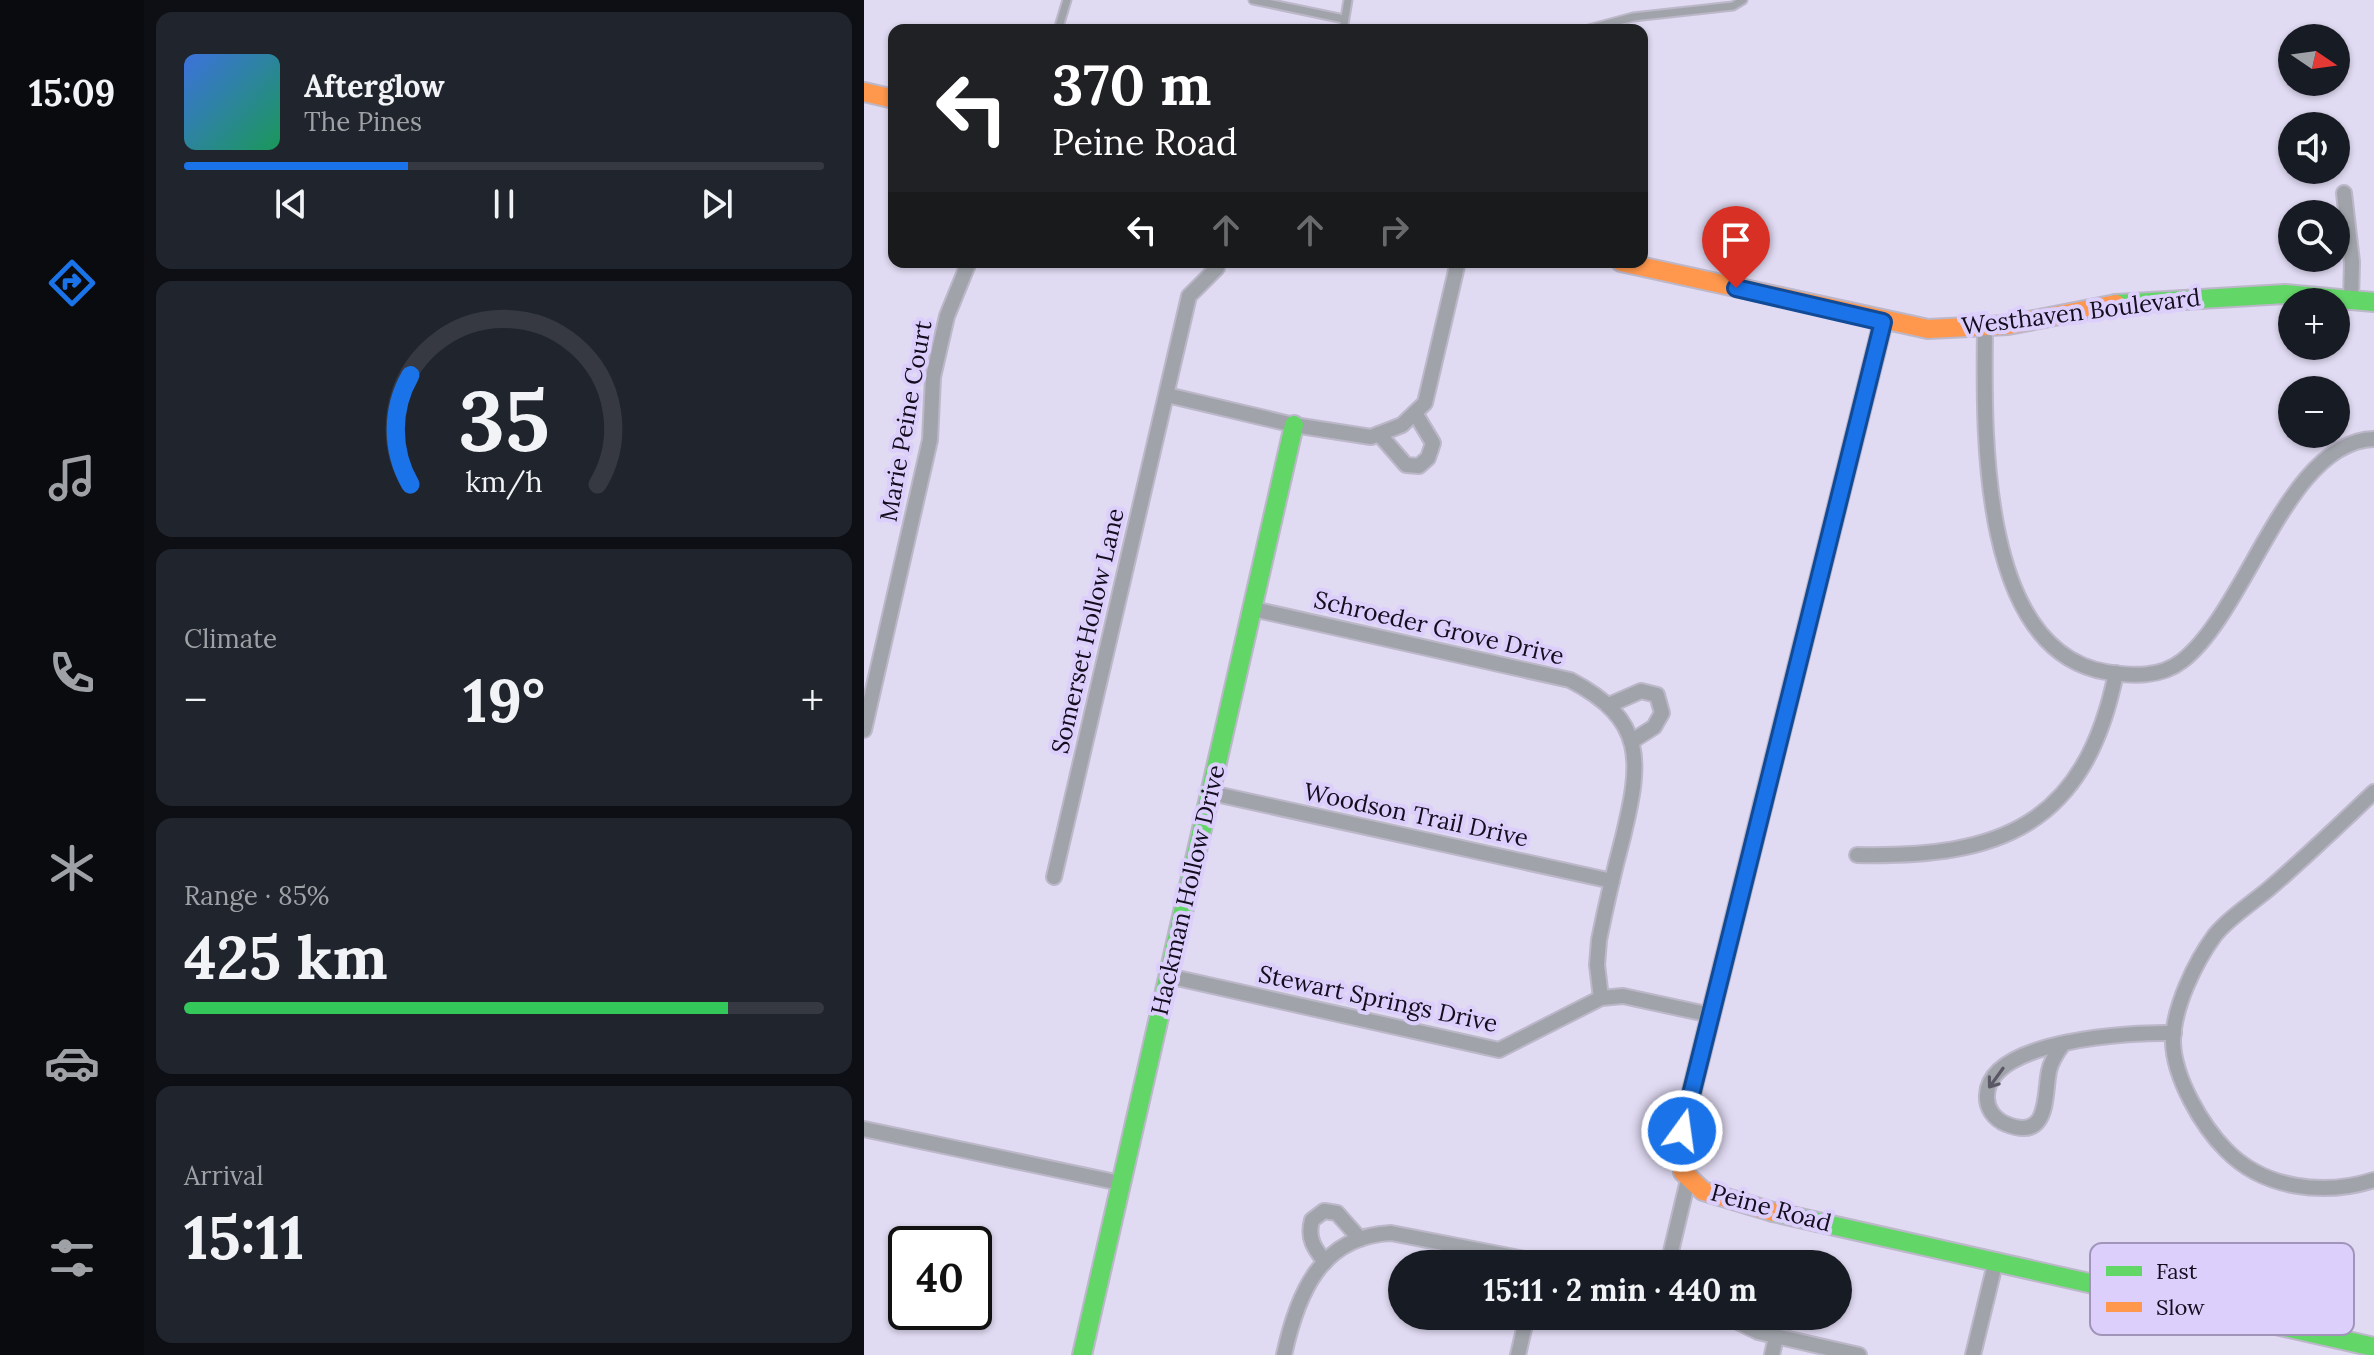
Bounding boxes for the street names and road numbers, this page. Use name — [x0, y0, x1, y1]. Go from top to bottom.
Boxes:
street label: Westhaven Boulevard — [1960, 281, 2202, 342]
street label: Marie Peine Court — [873, 317, 939, 524]
street label: Somerset Hollow Lane — [1044, 505, 1131, 757]
street label: Schroeder Grove Drive — [1311, 584, 1567, 671]
street label: Hackman Hollow Drive — [1144, 762, 1231, 1018]
street label: Woodson Trail Drive — [1301, 776, 1531, 853]
street label: Stewart Springs Drive — [1256, 958, 1500, 1039]
street label: Peine Road — [1707, 1177, 1835, 1238]

